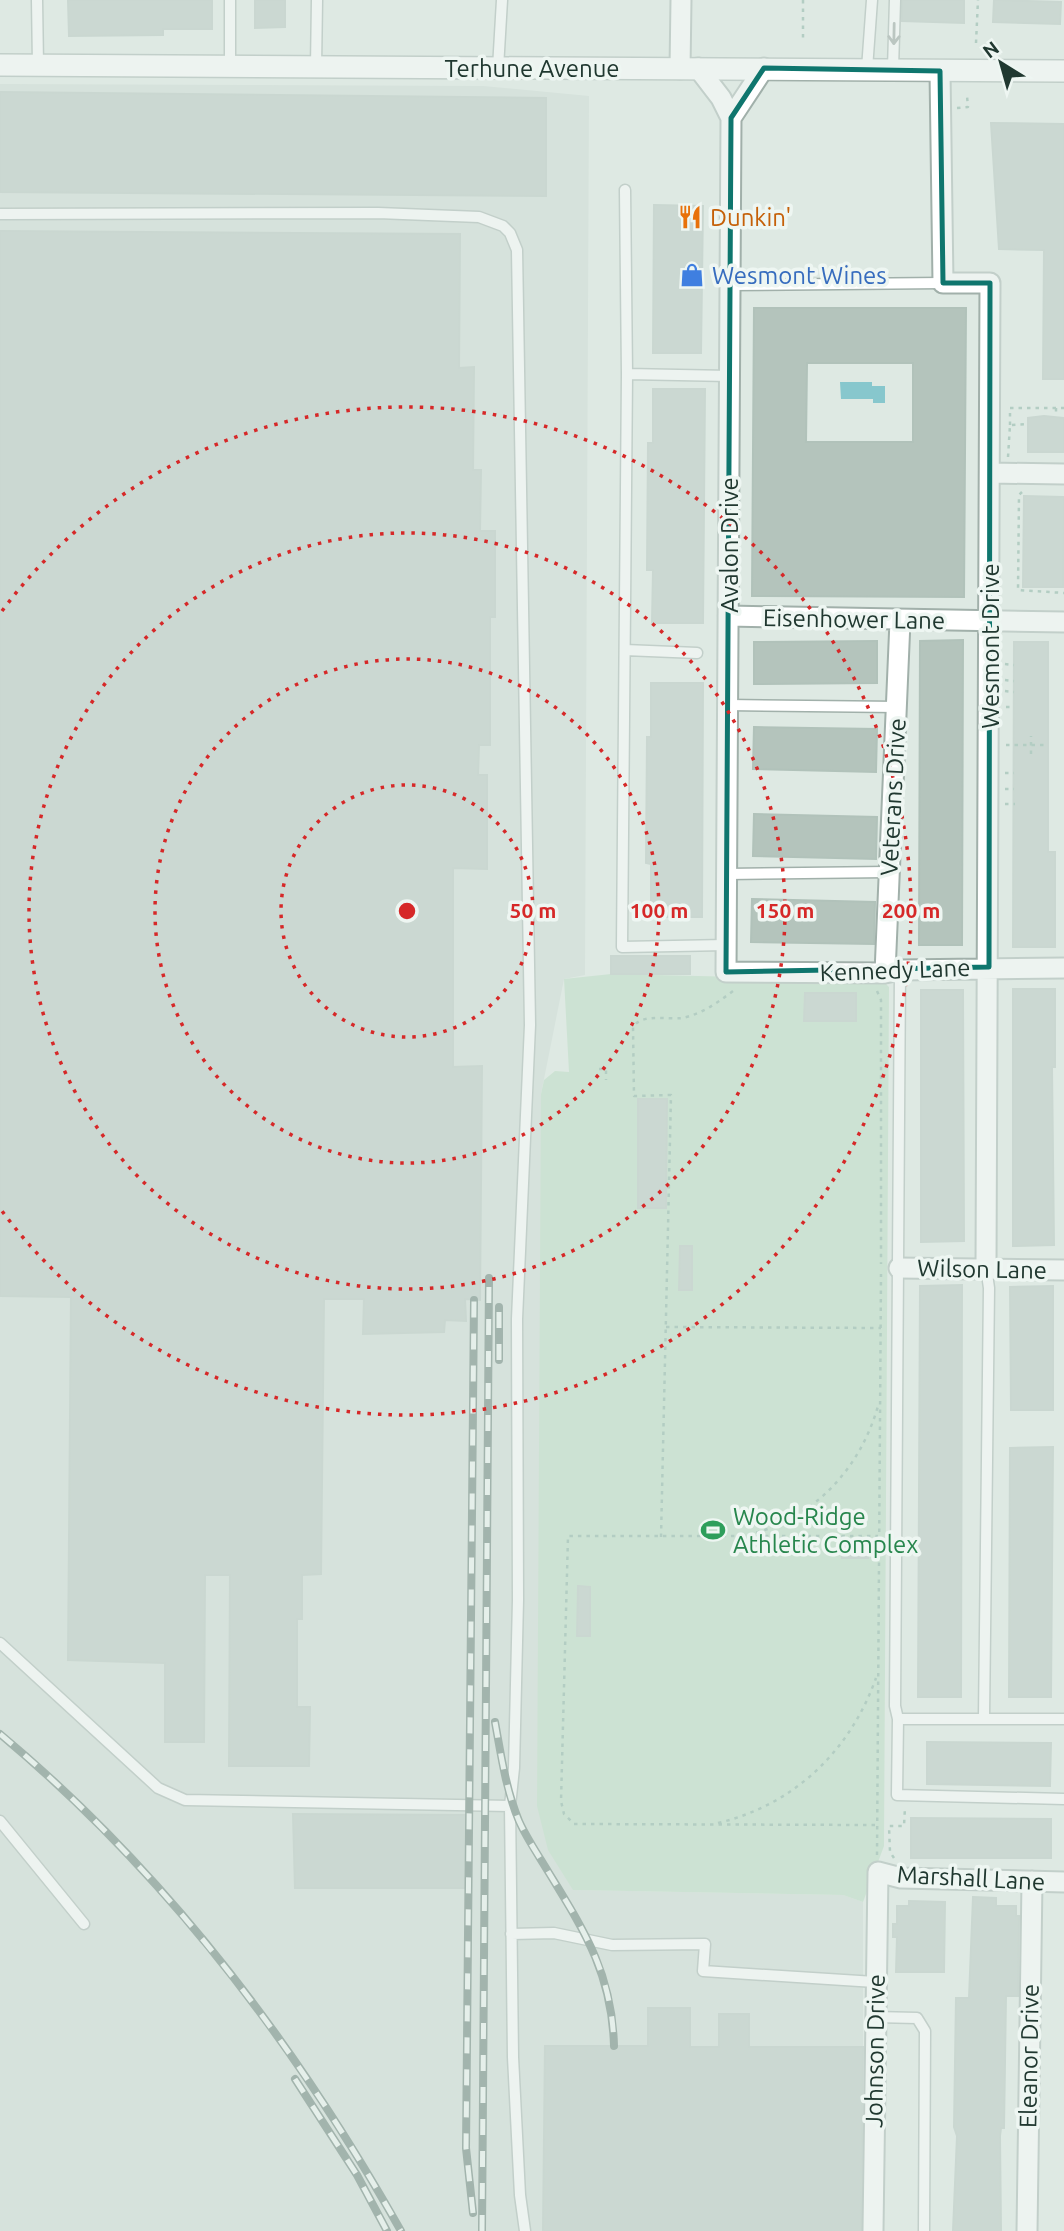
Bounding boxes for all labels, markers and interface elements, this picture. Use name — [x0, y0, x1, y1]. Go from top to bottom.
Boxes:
one-way arrow — [887, 23, 901, 46]
north arrow — [966, 28, 1036, 98]
text: N — [978, 36, 1003, 62]
street label: Terhune Avenue — [444, 55, 620, 82]
restaurant icon: Dunkin' — [676, 203, 704, 231]
place label: Dunkin' — [710, 204, 791, 231]
shop icon: Wesmont Wines — [678, 261, 706, 289]
place label: Wesmont Wines — [712, 262, 887, 289]
street label: Avalon Drive — [716, 477, 743, 613]
street label: Wesmont Drive — [977, 563, 1004, 729]
street label: Eisenhower Lane — [763, 604, 945, 634]
street label: Veterans Drive — [875, 717, 911, 877]
text: 50 m — [510, 898, 556, 922]
text: 100 m — [630, 898, 688, 922]
text: 150 m — [756, 898, 814, 922]
text: 200 m — [882, 898, 940, 922]
centre of rings — [395, 899, 419, 923]
street label: Kennedy Lane — [819, 954, 971, 986]
street label: Wilson Lane — [917, 1254, 1047, 1284]
place label: Wood-Ridge Athletic Complex — [733, 1503, 918, 1558]
sports icon: Wood-Ridge Athletic Complex — [699, 1516, 727, 1544]
street label: Marshall Lane — [896, 1861, 1046, 1895]
street label: Johnson Drive — [860, 1974, 890, 2128]
street label: Eleanor Drive — [1014, 1984, 1044, 2128]

